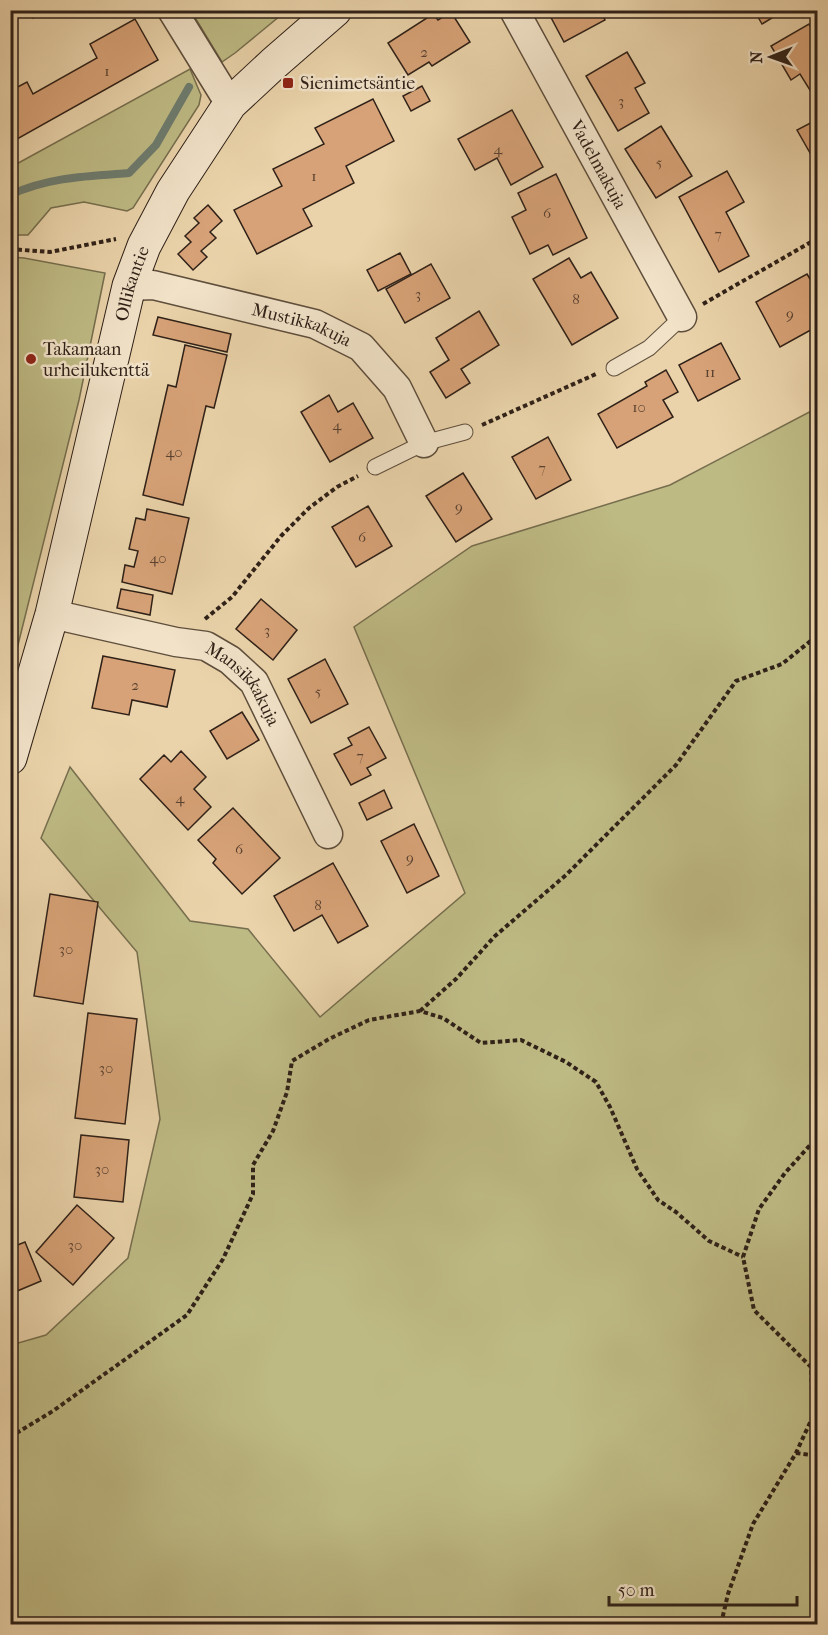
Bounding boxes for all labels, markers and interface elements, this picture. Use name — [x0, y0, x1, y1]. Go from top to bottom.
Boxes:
north arrow — [741, 27, 801, 87]
house number: 2 — [420, 43, 428, 61]
text: N — [747, 50, 766, 63]
house number: 1 — [104, 62, 110, 80]
place label: Sienimetsäntie — [300, 73, 415, 94]
marker: Sienimetsäntie — [281, 76, 295, 90]
house number: 3 — [618, 92, 624, 110]
street label: Vadelmakuja — [565, 116, 631, 213]
house number: 4 — [494, 140, 504, 158]
house number: 5 — [656, 153, 662, 171]
house number: 1 — [311, 167, 317, 185]
house number: 6 — [543, 204, 552, 222]
house number: 7 — [714, 225, 722, 243]
street label: Ollikantie — [111, 243, 154, 323]
house number: 3 — [415, 285, 421, 303]
house number: 8 — [572, 290, 580, 308]
street label: Mustikkakuja — [250, 299, 355, 352]
house number: 9 — [786, 305, 794, 323]
place label: Takamaan urheilukenttä — [42, 339, 150, 381]
marker: Takamaan urheilukenttä — [24, 352, 38, 366]
house number: 11 — [705, 363, 715, 381]
house number: 10 — [632, 398, 646, 416]
house number: 4 — [333, 416, 343, 434]
house number: 40 — [165, 443, 183, 461]
house number: 7 — [538, 459, 546, 477]
house number: 9 — [455, 498, 463, 516]
house number: 6 — [358, 528, 367, 546]
house number: 40 — [149, 549, 167, 567]
house number: 3 — [264, 621, 270, 639]
street label: Mansikkakuja — [202, 638, 284, 730]
house number: 2 — [131, 676, 139, 694]
house number: 5 — [315, 682, 321, 700]
house number: 7 — [356, 747, 364, 765]
house number: 4 — [176, 789, 186, 807]
house number: 6 — [235, 840, 244, 858]
house number: 9 — [406, 849, 414, 867]
house number: 8 — [314, 896, 322, 914]
house number: 30 — [59, 940, 73, 958]
house number: 30 — [99, 1059, 113, 1077]
house number: 30 — [95, 1160, 109, 1178]
house number: 30 — [68, 1236, 82, 1254]
scale bar — [609, 1569, 796, 1607]
text: 50 m — [618, 1580, 655, 1601]

